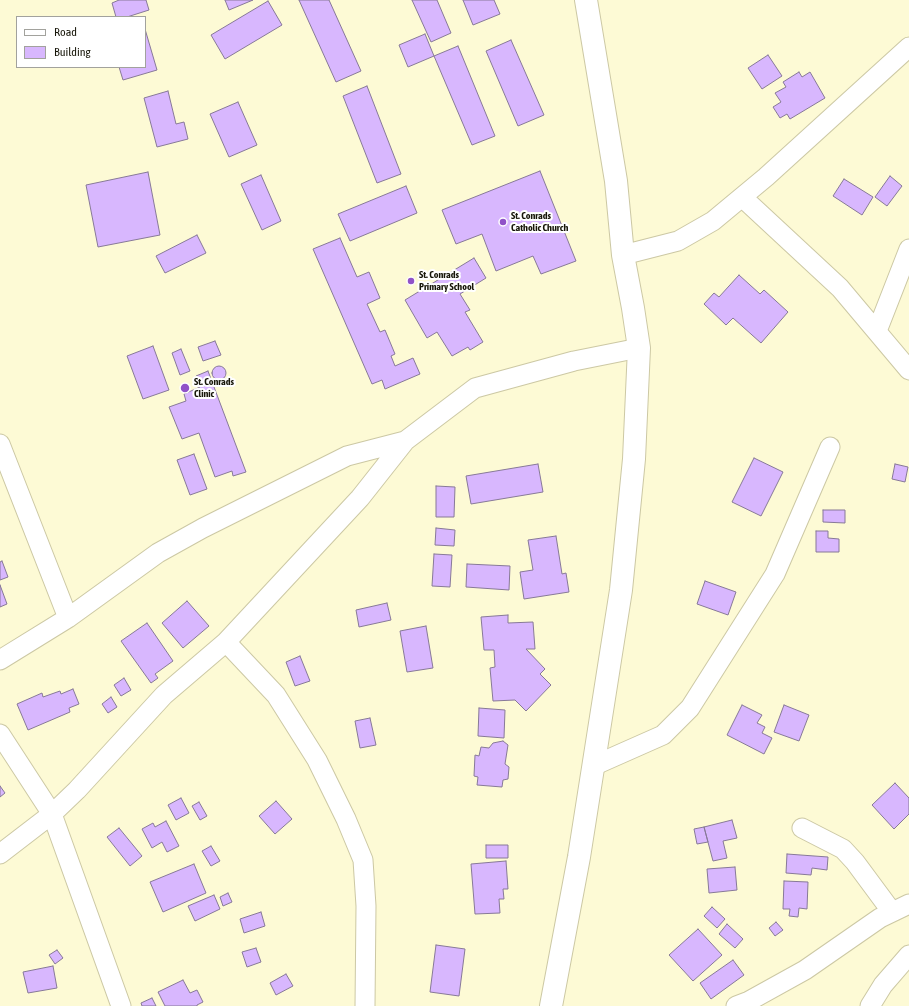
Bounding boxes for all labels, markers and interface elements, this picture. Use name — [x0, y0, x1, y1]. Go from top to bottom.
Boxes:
legend — [16, 16, 146, 68]
text: Road — [54, 25, 77, 39]
text: Building — [54, 45, 91, 59]
place label: St. Conrads Catholic Church — [511, 210, 568, 234]
marker: St. Conrads Catholic Church — [498, 217, 508, 227]
place label: St. Conrads Primary School — [419, 269, 474, 292]
marker: St. Conrads Primary School — [406, 276, 416, 286]
place label: St. Conrads Clinic — [194, 376, 234, 400]
marker: St. Conrads Clinic — [179, 382, 191, 394]

